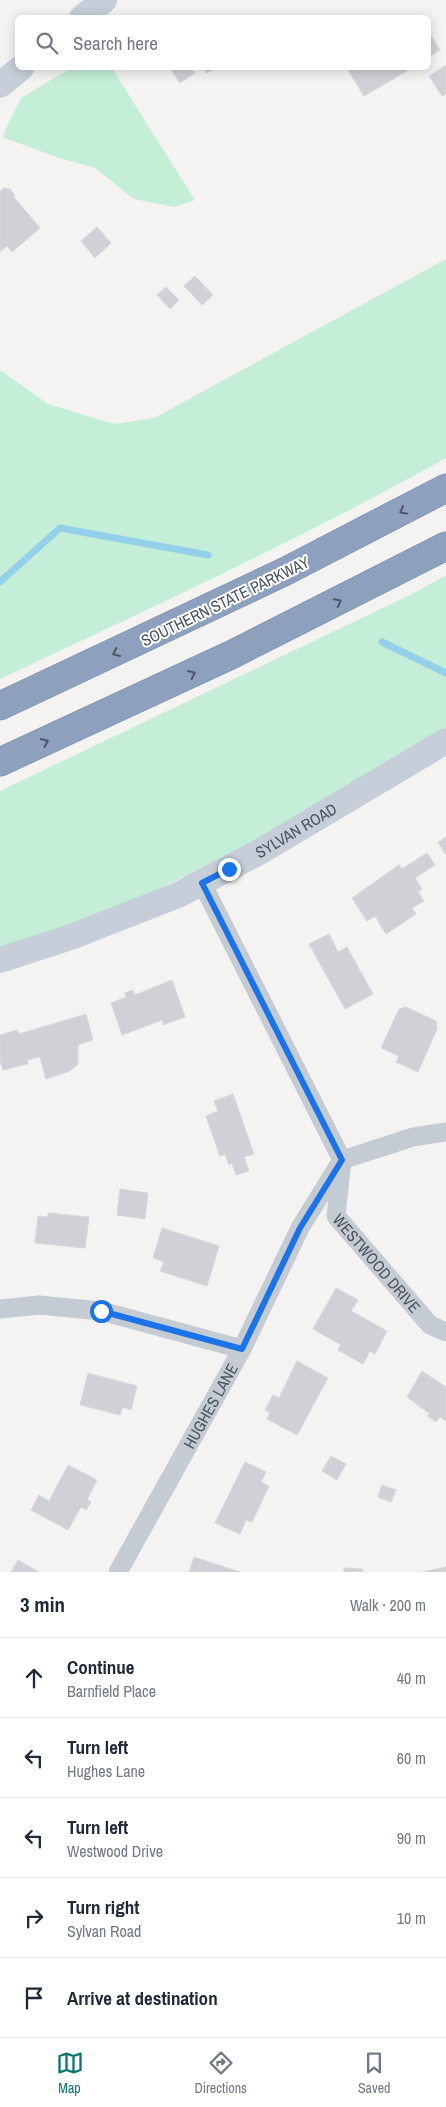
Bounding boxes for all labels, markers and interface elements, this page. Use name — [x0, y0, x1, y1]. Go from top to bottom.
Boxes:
search box — [15, 15, 431, 70]
icon: search — [33, 29, 61, 57]
text: Search here — [73, 30, 158, 56]
one-way arrow — [400, 505, 409, 515]
street label: SOUTHERN STATE PARKWAY — [137, 551, 313, 651]
one-way arrow — [332, 598, 341, 608]
one-way arrow — [112, 646, 121, 657]
one-way arrow — [187, 670, 196, 680]
one-way arrow — [40, 738, 49, 749]
street label: SYLVAN ROAD — [251, 797, 341, 863]
route end — [218, 858, 241, 881]
street label: WESTWOOD DRIVE — [328, 1209, 426, 1317]
route start — [90, 1300, 113, 1323]
street label: HUGHES LANE — [178, 1359, 243, 1452]
text: 3 min — [20, 1590, 65, 1619]
text: Walk · 200 m — [350, 1594, 426, 1616]
text: Continue — [67, 1654, 135, 1680]
icon: ahead — [20, 1664, 48, 1692]
text: 40 m — [397, 1667, 426, 1689]
text: Barnfield Place — [67, 1680, 156, 1702]
text: Turn left — [67, 1734, 128, 1760]
icon: left — [20, 1744, 48, 1772]
text: 60 m — [397, 1747, 426, 1769]
text: Hughes Lane — [67, 1760, 145, 1782]
text: Turn left — [67, 1814, 128, 1840]
icon: left — [20, 1824, 48, 1852]
text: 90 m — [397, 1827, 426, 1849]
text: Westwood Drive — [67, 1840, 163, 1862]
text: Turn right — [67, 1894, 139, 1920]
icon: right — [20, 1904, 48, 1932]
text: 10 m — [397, 1907, 426, 1929]
text: Sylvan Road — [67, 1920, 141, 1942]
icon: arrive — [20, 1984, 48, 2012]
text: Arrive at destination — [67, 1985, 218, 2011]
tab: Map — [56, 2049, 84, 2097]
tab: Directions — [195, 2049, 247, 2097]
tab: Saved — [358, 2049, 390, 2097]

